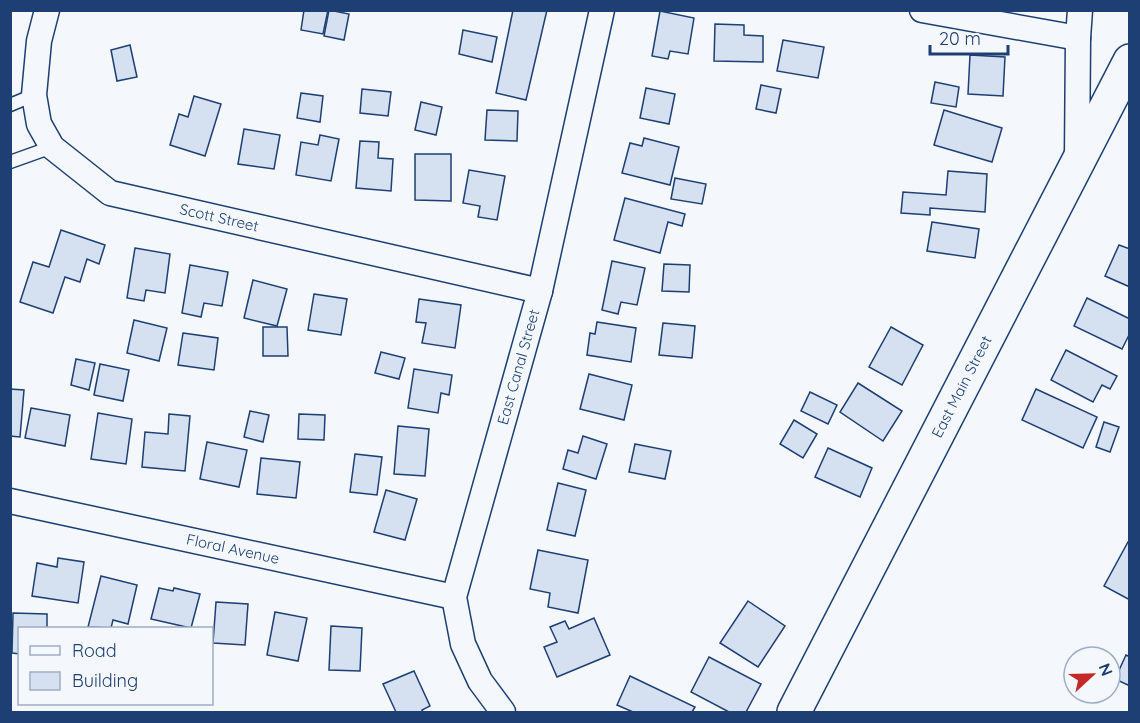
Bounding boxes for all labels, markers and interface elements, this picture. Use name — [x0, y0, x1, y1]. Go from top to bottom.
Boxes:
scale bar — [930, 18, 1008, 56]
text: 20 m — [939, 27, 981, 50]
street label: Scott Street — [178, 199, 261, 236]
street label: East Canal Street — [493, 307, 543, 427]
street label: East Main Street — [927, 332, 996, 441]
street label: Floral Avenue — [185, 529, 281, 568]
legend — [18, 627, 213, 705]
text: Road — [72, 639, 117, 662]
north arrow — [1062, 645, 1122, 705]
text: N — [1094, 660, 1117, 679]
text: Building — [72, 669, 138, 692]

